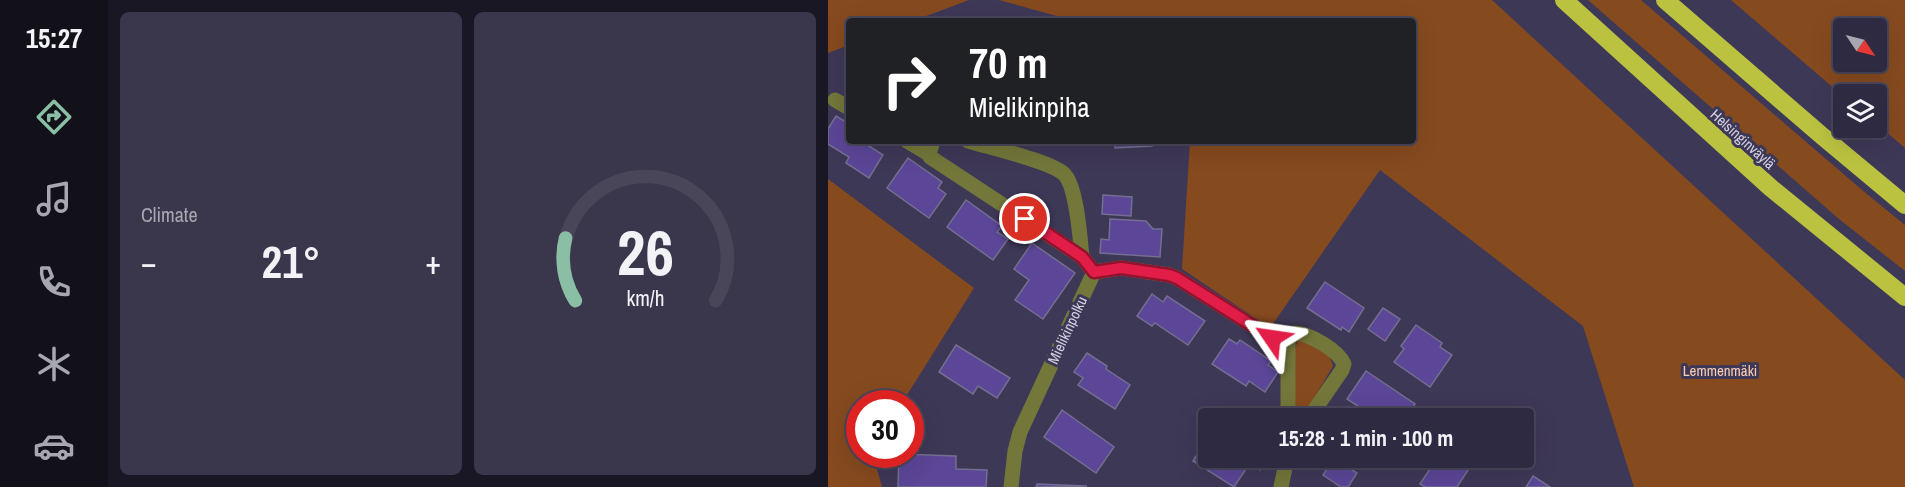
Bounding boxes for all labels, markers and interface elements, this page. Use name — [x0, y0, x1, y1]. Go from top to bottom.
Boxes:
north arrow — [1833, 18, 1887, 72]
map controls — [1833, 18, 1887, 138]
text: 15:27 — [26, 20, 82, 56]
text: 70 m — [969, 35, 1048, 91]
icon: right — [870, 42, 948, 120]
button: layers — [1833, 84, 1887, 138]
text: Mielikinpiha — [969, 89, 1090, 125]
icon: directions — [33, 96, 75, 138]
street label: Helsinginväylä — [1706, 104, 1780, 174]
icon: music — [33, 178, 75, 220]
pin — [999, 193, 1050, 244]
text: Climate — [141, 201, 198, 228]
icon: arrive — [1008, 202, 1041, 235]
text: 26 — [617, 210, 673, 294]
text: 21° — [261, 231, 321, 292]
text: − — [141, 240, 157, 284]
text: + — [425, 240, 441, 284]
icon: phone — [33, 261, 75, 303]
text: km/h — [626, 284, 664, 313]
street label: Mielikinpolku — [1042, 293, 1092, 367]
position arrow — [1240, 306, 1304, 370]
icon: climate — [33, 343, 75, 385]
park label: Lemmenmäki — [1683, 360, 1757, 381]
speed limit sign: 30 — [846, 390, 924, 468]
text: 15:28 · 1 min · 100 m — [1279, 423, 1453, 453]
icon: car — [33, 425, 75, 467]

